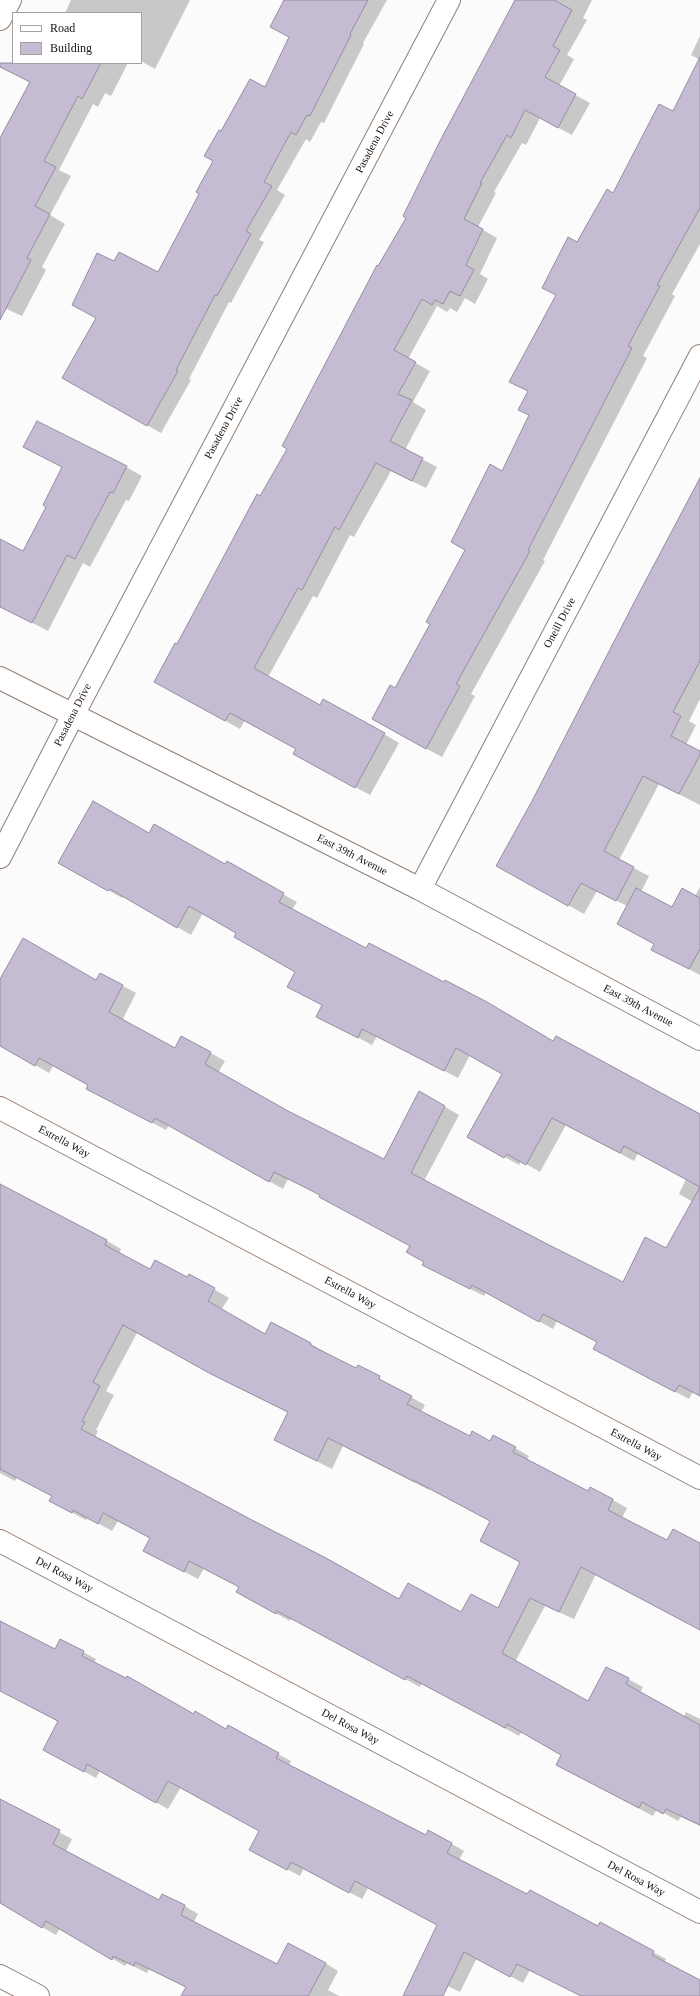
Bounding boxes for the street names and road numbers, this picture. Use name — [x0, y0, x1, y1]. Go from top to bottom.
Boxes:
street label: Pasadena Drive — [353, 109, 397, 175]
street label: Pasadena Drive — [202, 395, 246, 461]
street label: Oneill Drive — [541, 595, 579, 651]
street label: Pasadena Drive — [52, 681, 94, 749]
street label: East 39th Avenue — [315, 832, 389, 878]
street label: East 39th Avenue — [601, 982, 675, 1030]
street label: Estrella Way — [36, 1123, 92, 1161]
street label: Estrella Way — [322, 1274, 378, 1312]
street label: Estrella Way — [608, 1426, 664, 1464]
street label: Del Rosa Way — [33, 1554, 95, 1596]
street label: Del Rosa Way — [319, 1706, 381, 1748]
street label: Del Rosa Way — [605, 1858, 667, 1900]

